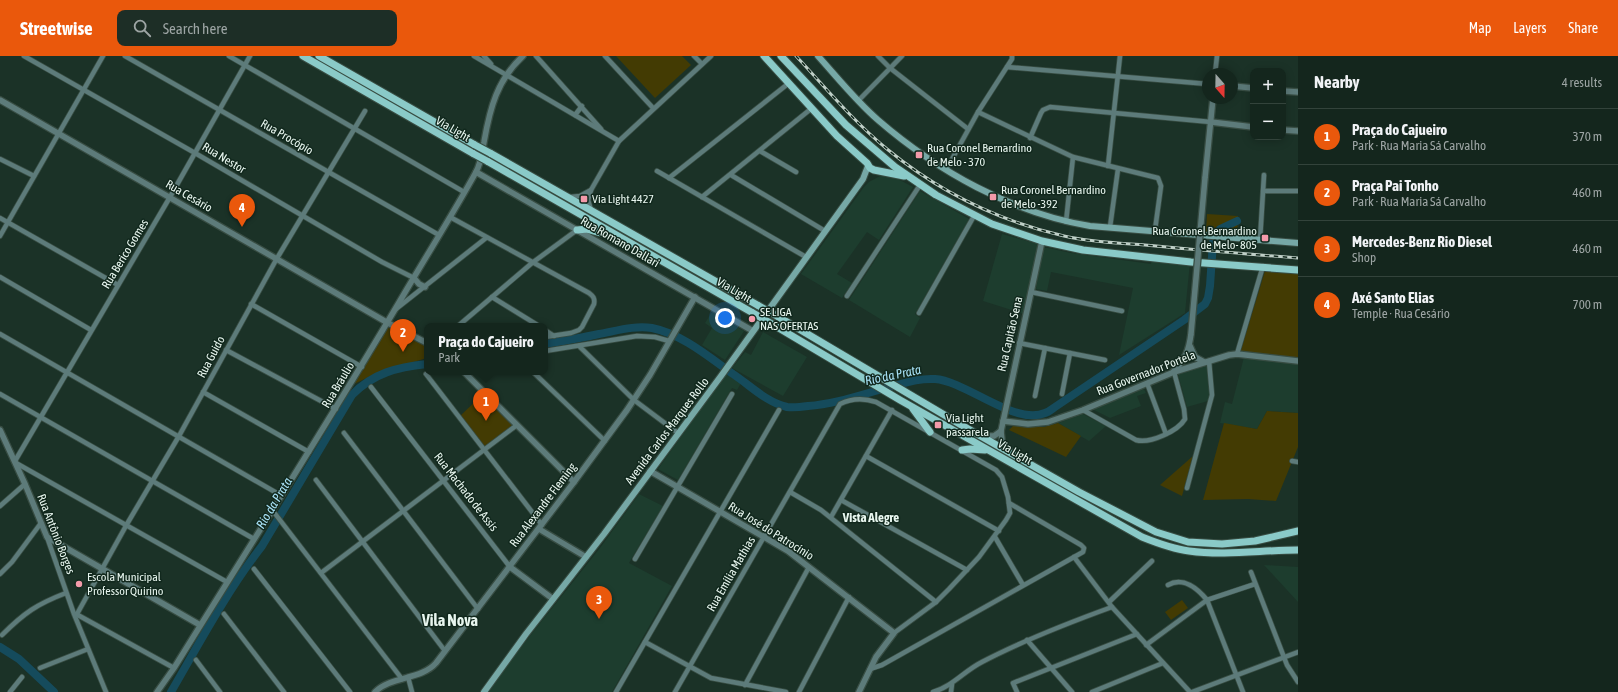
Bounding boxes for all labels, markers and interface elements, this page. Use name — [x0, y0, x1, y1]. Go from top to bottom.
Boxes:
search box — [117, 10, 397, 46]
text: Streetwise — [20, 17, 93, 39]
icon: search — [131, 17, 153, 39]
text: Search here — [163, 20, 227, 37]
text: Map — [1469, 20, 1491, 36]
text: Layers — [1513, 20, 1546, 36]
text: Share — [1568, 20, 1598, 36]
north arrow — [1202, 68, 1238, 104]
map controls — [1250, 68, 1286, 140]
button: + — [1250, 68, 1286, 104]
text: Nearby — [1314, 72, 1360, 92]
text: 4 results — [1562, 75, 1602, 90]
button: − — [1250, 104, 1286, 140]
street label: Via Light — [433, 114, 473, 145]
street label: Rua Procópio — [258, 116, 316, 158]
text: Praça do Cajueiro — [1352, 121, 1447, 138]
text: 1 — [1324, 129, 1330, 144]
text: 370 m — [1573, 129, 1602, 144]
text: Park · Rua Maria Sá Carvalho — [1352, 138, 1486, 153]
street label: Rua Nestor — [200, 140, 249, 177]
place label: Rua Coronel Bernardino de Melo - 370 — [927, 141, 1032, 169]
marker: Rua Coronel Bernardino de Melo - 370 — [914, 150, 924, 160]
street label: Rua Cesário — [163, 177, 215, 215]
text: Praça Pai Tonho — [1352, 177, 1439, 194]
place label: Rua Coronel Bernardino de Melo -392 — [1001, 183, 1106, 211]
text: 2 — [1324, 185, 1330, 200]
text: 460 m — [1573, 185, 1602, 200]
place label: Via Light 4427 — [592, 192, 654, 206]
marker: Rua Coronel Bernardino de Melo -392 — [988, 192, 998, 202]
pin: 4 — [229, 194, 255, 227]
marker: Via Light 4427 — [579, 194, 589, 204]
text: Park · Rua Maria Sá Carvalho — [1352, 194, 1486, 209]
street label: Rua Romano Dallari — [578, 214, 662, 270]
street label: Rua Berico Gomes — [99, 217, 151, 291]
place label: Rua Coronel Bernardino de Melo- 805 — [1152, 224, 1257, 252]
marker: Rua Coronel Bernardino de Melo- 805 — [1260, 233, 1270, 243]
text: Mercedes-Benz Rio Diesel — [1352, 233, 1492, 250]
text: 3 — [1324, 241, 1330, 256]
text: 460 m — [1573, 241, 1602, 256]
text: Shop — [1352, 250, 1376, 265]
street label: Via Light — [714, 275, 754, 306]
text: Axé Santo Elias — [1352, 289, 1434, 306]
street label: Rua Capitão Sena — [995, 295, 1025, 373]
text: 4 — [1324, 297, 1330, 312]
text: 700 m — [1573, 297, 1602, 312]
place label: SE LIGA NAS OFERTAS — [760, 305, 818, 333]
text: Temple · Rua Cesário — [1352, 306, 1450, 321]
your location — [715, 308, 735, 328]
marker: SE LIGA NAS OFERTAS — [747, 314, 757, 324]
pin: 2 — [390, 319, 416, 352]
popup — [424, 323, 548, 375]
street label: Rua Guido — [194, 333, 228, 380]
text: Praça do Cajueiro — [438, 333, 534, 350]
street label: Rua Governador Portela — [1094, 348, 1198, 398]
text: Park — [438, 350, 460, 365]
street label: Rua Bráulio — [319, 359, 357, 410]
water label: Rio da Prata — [864, 362, 922, 388]
street label: Avenida Carlos Marques Rollo — [622, 374, 712, 487]
pin: 1 — [473, 388, 499, 421]
place label: Via Light passarela — [946, 411, 989, 439]
marker: Via Light passarela — [933, 420, 943, 430]
street label: Via Light — [995, 437, 1035, 468]
street label: Rua Machado de Assis — [431, 450, 501, 534]
street label: Rua Alexandre Fleming — [507, 460, 580, 550]
water label: Rio da Prata — [253, 475, 295, 531]
street label: Rua Antônio Borges — [34, 492, 78, 576]
street label: Rua José do Patrocínio — [726, 499, 817, 563]
district label: Vista Alegre — [842, 510, 899, 525]
street label: Rua Emília Mathias — [704, 534, 758, 614]
place label: Escola Municipal Professor Quirino — [87, 570, 164, 598]
marker: Escola Municipal Professor Quirino — [74, 579, 84, 589]
pin: 3 — [586, 586, 612, 619]
district label: Vila Nova — [421, 611, 478, 629]

